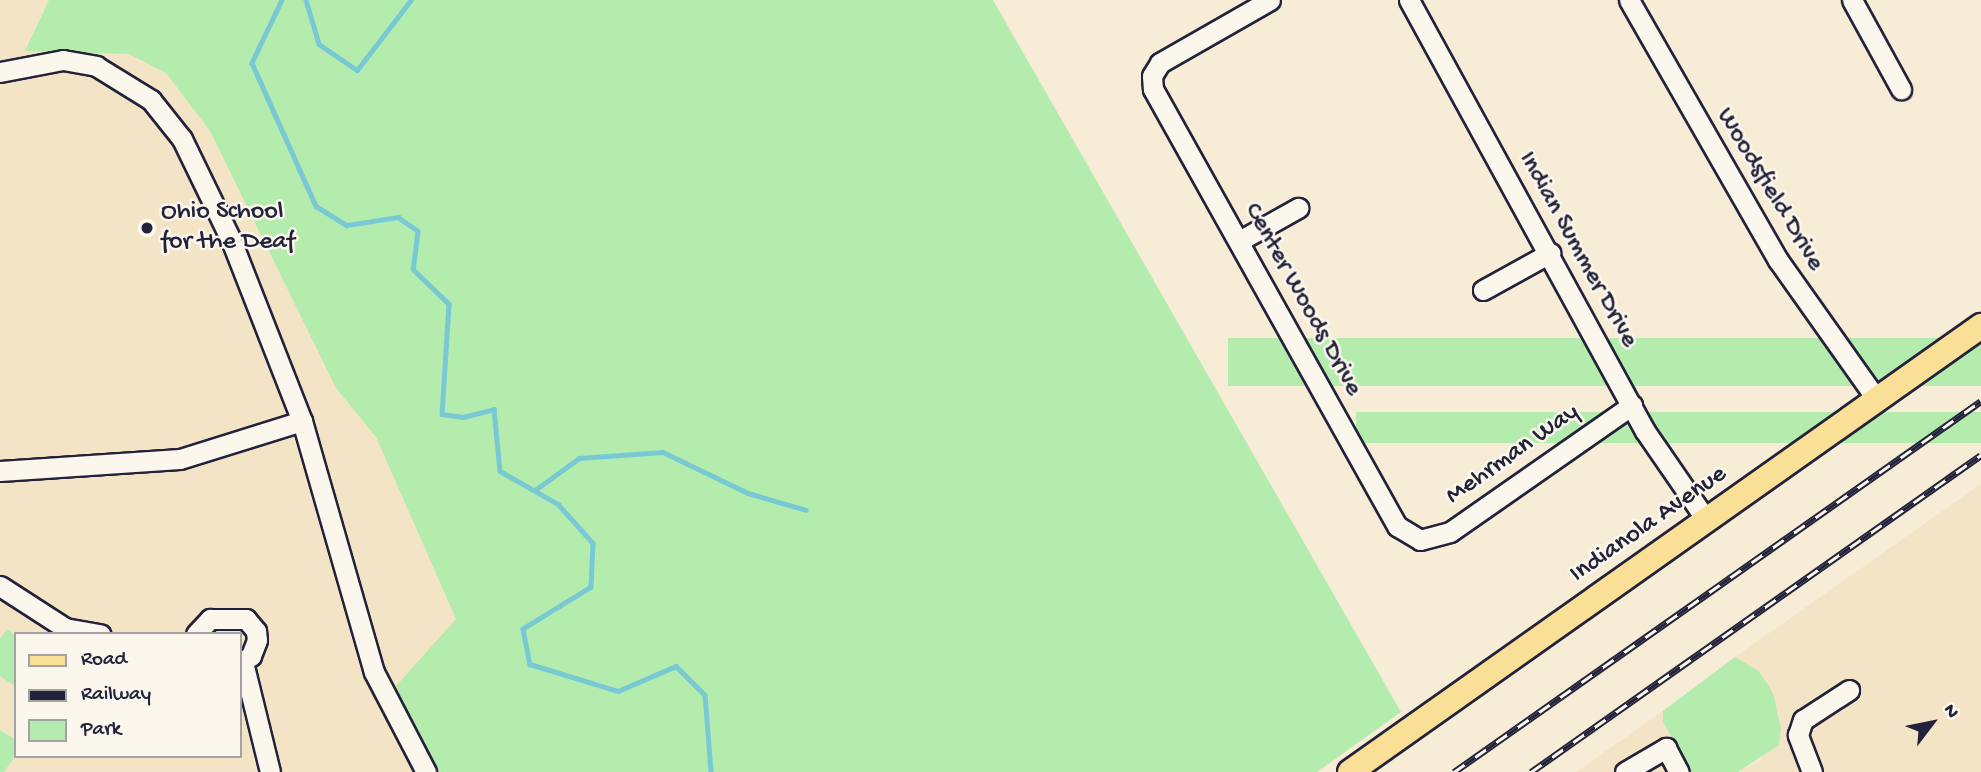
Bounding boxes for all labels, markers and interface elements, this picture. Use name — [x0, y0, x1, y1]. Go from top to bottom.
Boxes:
street label: Woodsfield Drive — [1708, 103, 1830, 277]
street label: Indian Summer Drive — [1510, 147, 1644, 353]
place label: Ohio School for the Deaf — [161, 197, 295, 258]
street label: Center Woods Drive — [1236, 198, 1368, 402]
marker: Ohio School for the Deaf — [139, 220, 155, 236]
street label: Mehrman Way — [1440, 398, 1586, 512]
street label: Indianola Avenue — [1565, 459, 1733, 591]
legend — [14, 632, 242, 758]
text: Road — [81, 648, 127, 673]
text: Railway — [81, 683, 151, 708]
north arrow — [1897, 688, 1967, 758]
text: N — [1937, 700, 1963, 723]
text: Park — [81, 718, 121, 743]

